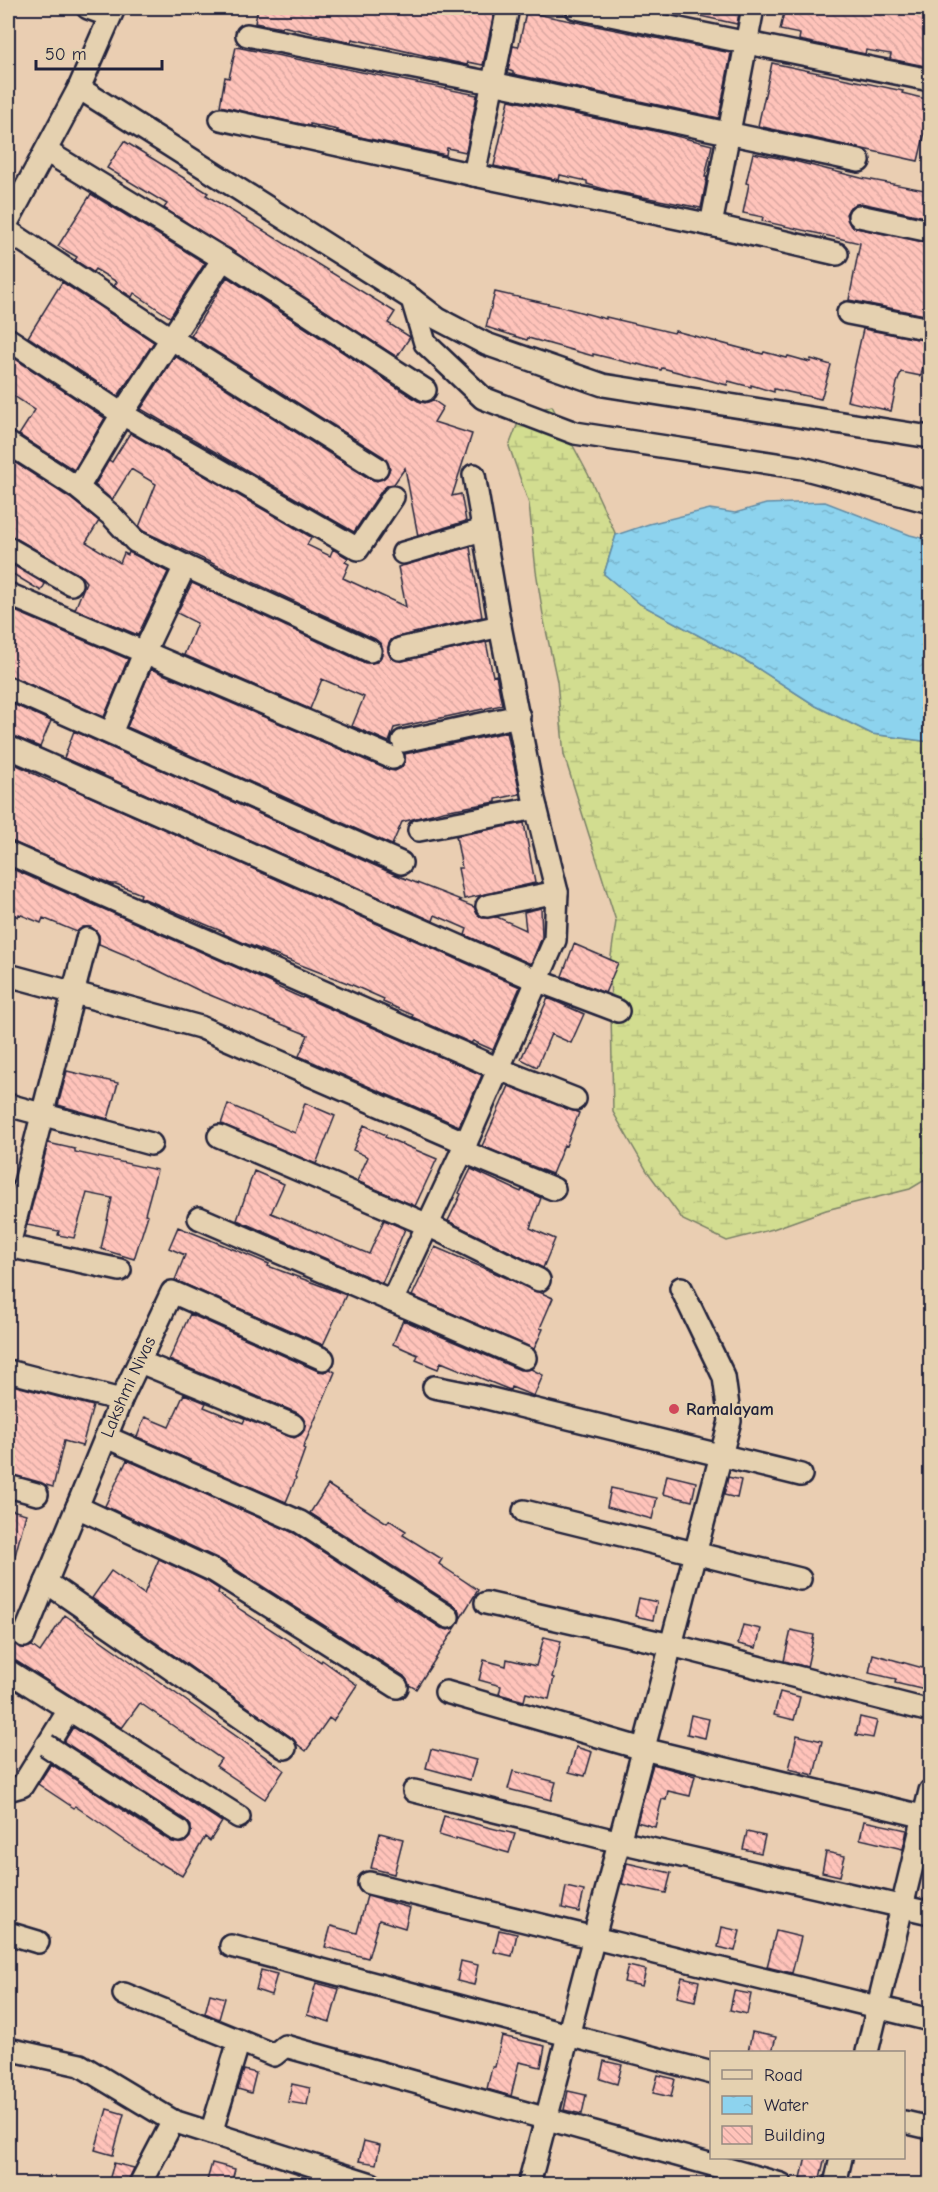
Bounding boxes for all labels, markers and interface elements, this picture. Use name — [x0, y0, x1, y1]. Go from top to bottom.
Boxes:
scale bar — [36, 33, 162, 71]
text: 50 m — [45, 44, 87, 65]
street label: Lakshmi Nivas — [97, 1333, 161, 1441]
place label: Ramalayam — [686, 1399, 774, 1420]
marker: Ramalayam — [667, 1402, 681, 1416]
legend — [710, 2051, 905, 2159]
text: Road — [764, 2065, 803, 2086]
text: Water — [764, 2095, 809, 2116]
text: Building — [764, 2125, 826, 2146]

